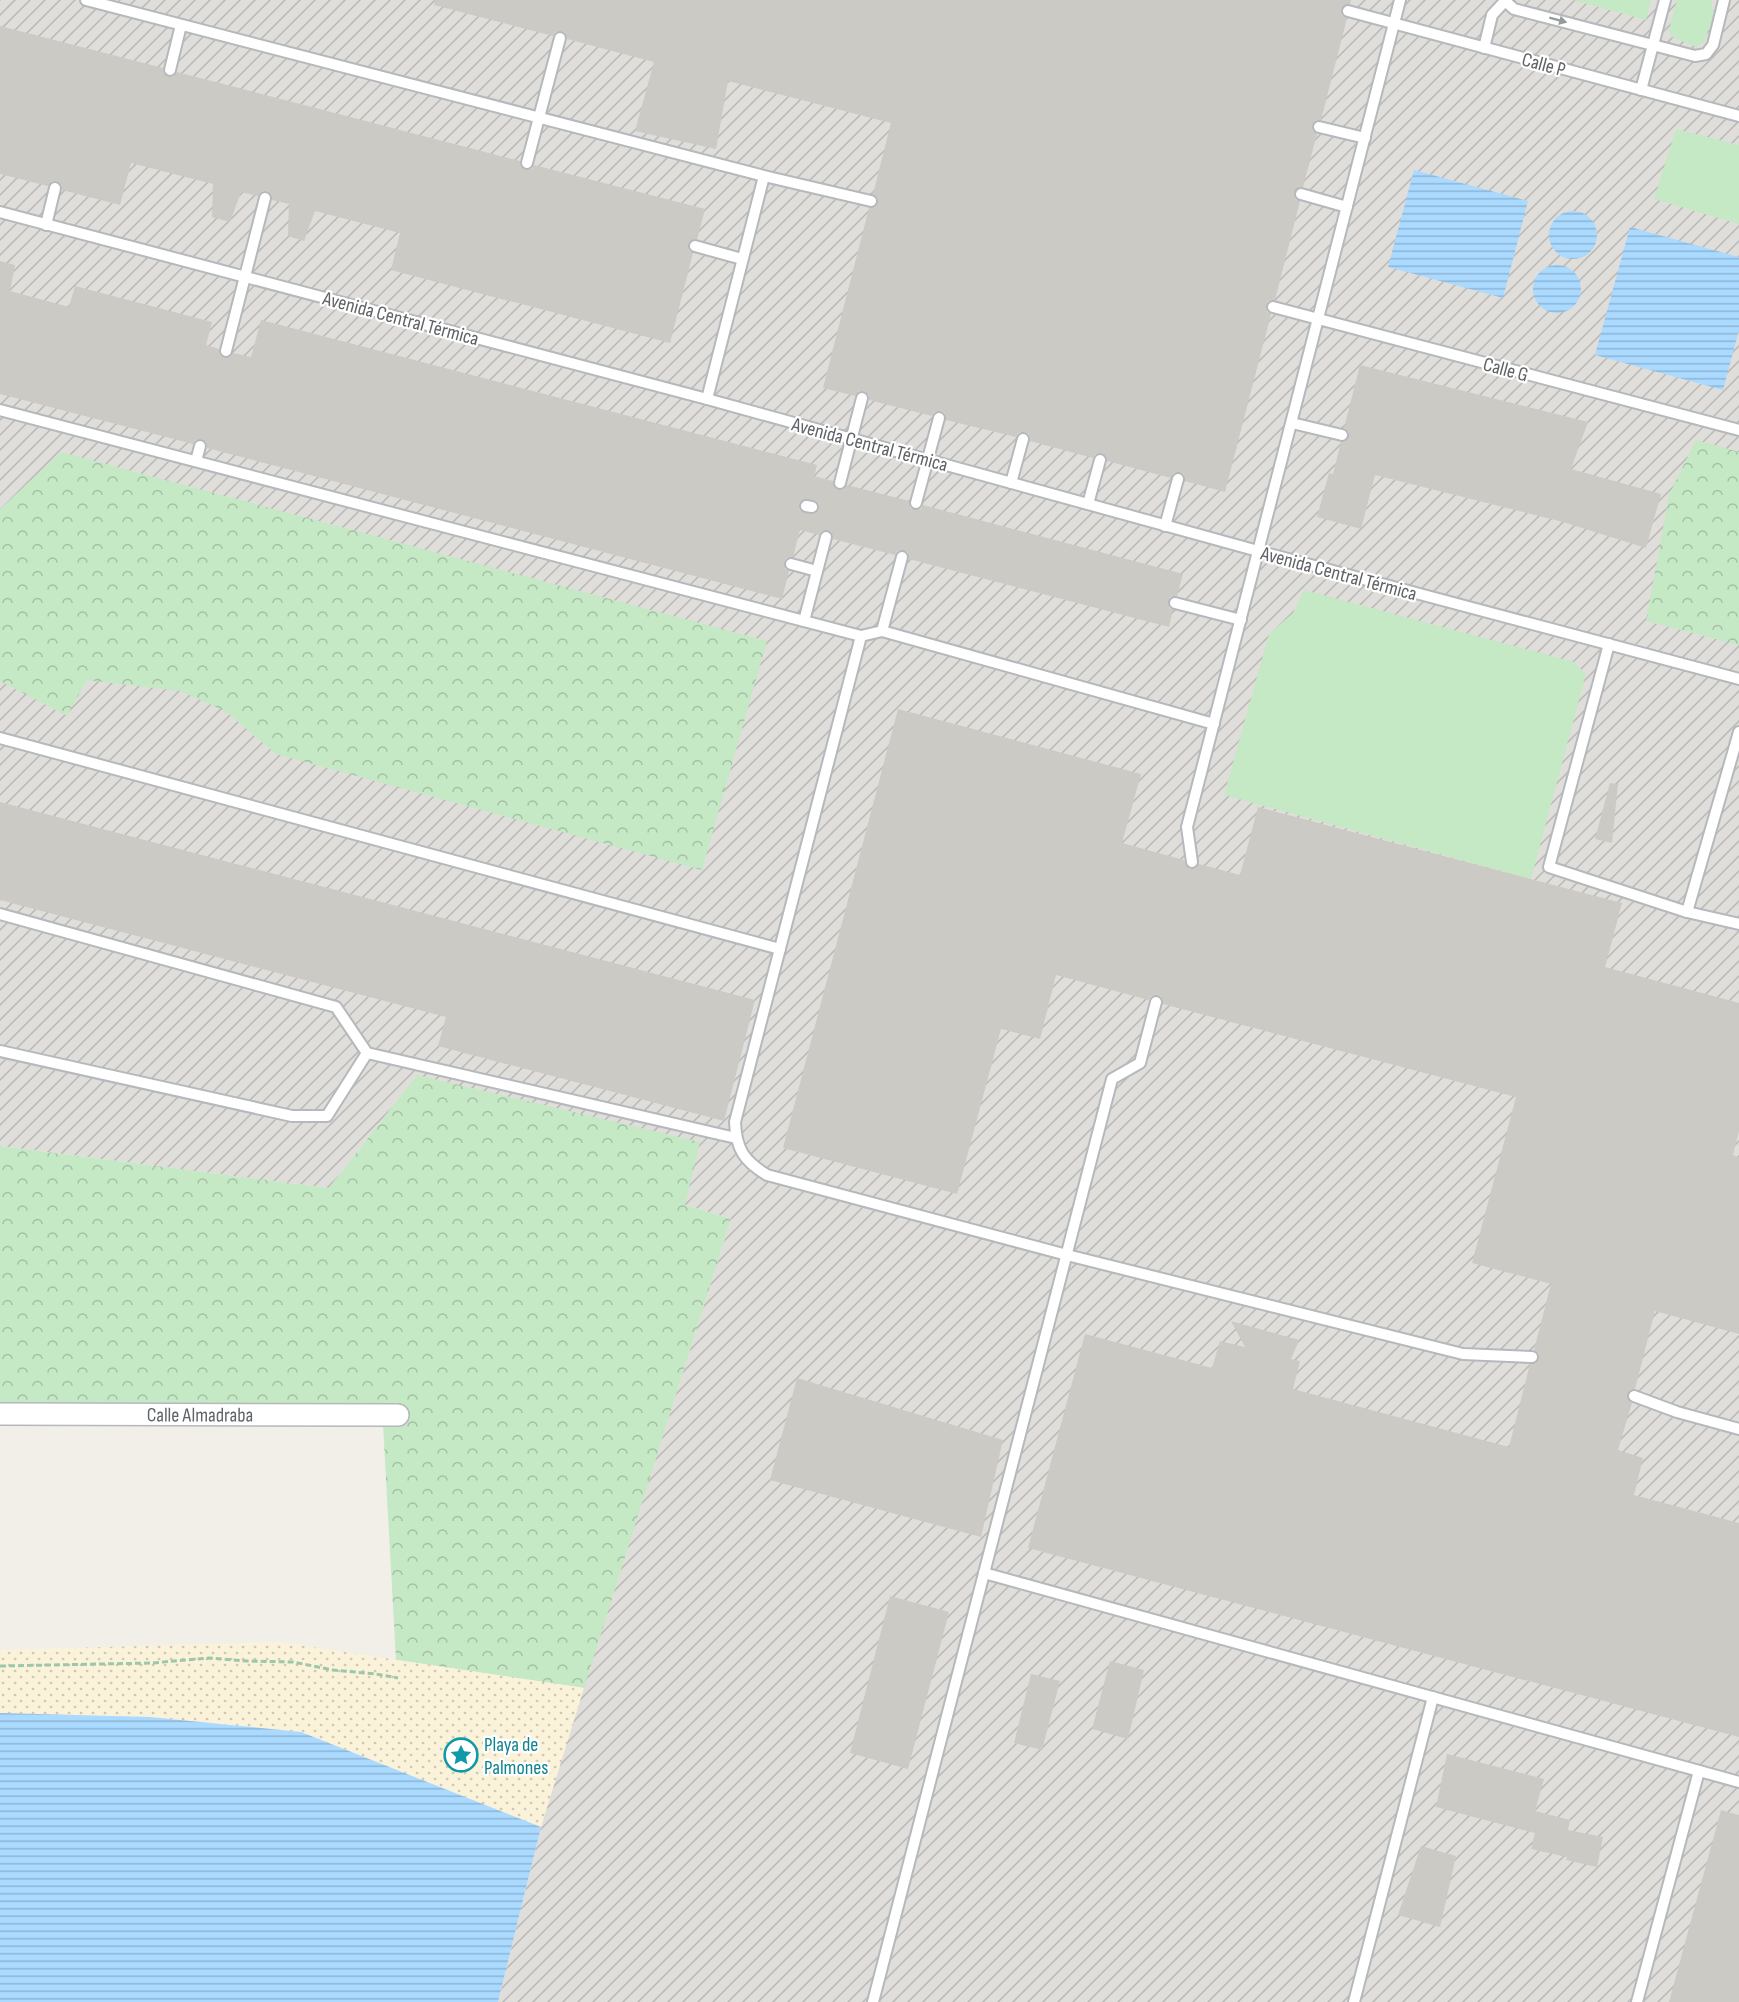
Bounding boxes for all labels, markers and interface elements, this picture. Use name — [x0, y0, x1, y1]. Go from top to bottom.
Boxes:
one-way arrow — [1549, 16, 1567, 26]
street label: Calle P — [1519, 48, 1568, 82]
street label: Avenida Central Térmica — [319, 286, 481, 351]
street label: Calle G — [1481, 352, 1531, 387]
street label: Avenida Central Térmica — [788, 412, 950, 477]
street label: Avenida Central Térmica — [1257, 541, 1419, 606]
street label: Calle Almadraba — [147, 1403, 253, 1428]
place label: Playa de Palmones — [484, 1733, 549, 1780]
place icon: Playa de Palmones — [443, 1737, 479, 1773]

